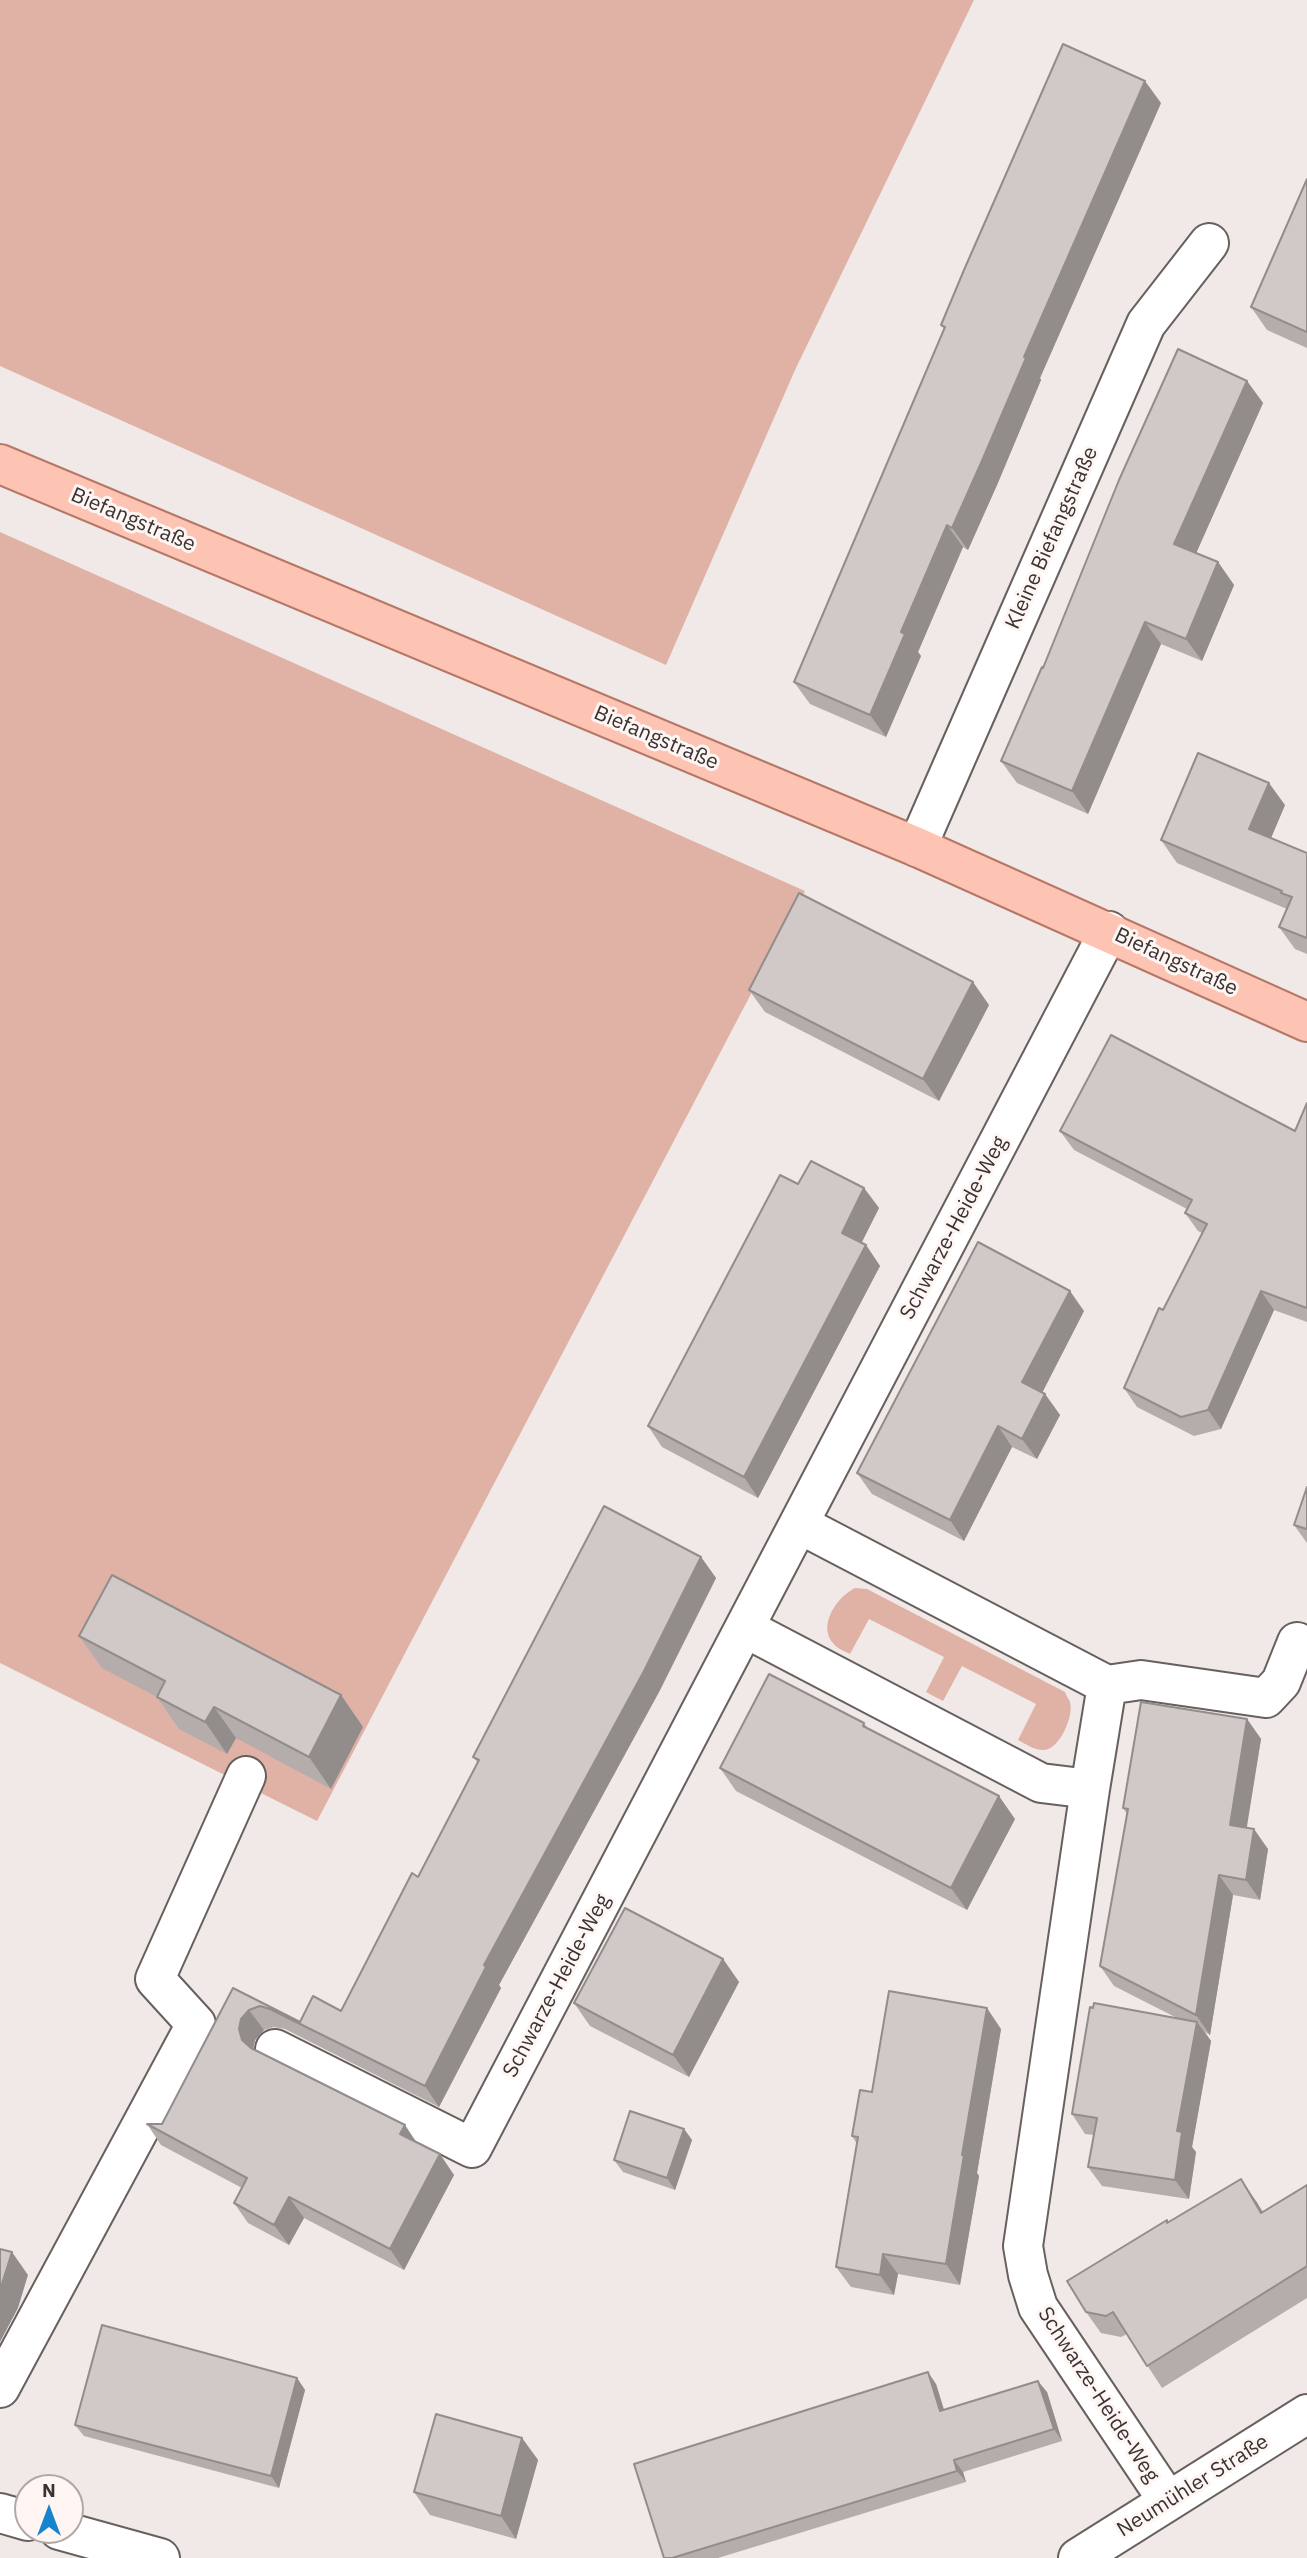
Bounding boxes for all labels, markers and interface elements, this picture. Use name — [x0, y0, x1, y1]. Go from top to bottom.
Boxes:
street label: Kleine Biefangstraße — [1000, 443, 1104, 633]
street label: Biefangstraße — [67, 482, 199, 558]
street label: Biefangstraße — [590, 700, 722, 776]
street label: Biefangstraße — [1111, 923, 1241, 1001]
street label: Schwarze-Heide-Weg — [895, 1132, 1013, 1324]
street label: Schwarze-Heide-Weg — [498, 1890, 616, 2082]
street label: Schwarze-Heide-Weg — [1032, 2303, 1164, 2487]
street label: Neumühler Straße — [1113, 2429, 1273, 2543]
north arrow — [14, 2474, 84, 2544]
text: N — [42, 2478, 56, 2502]

